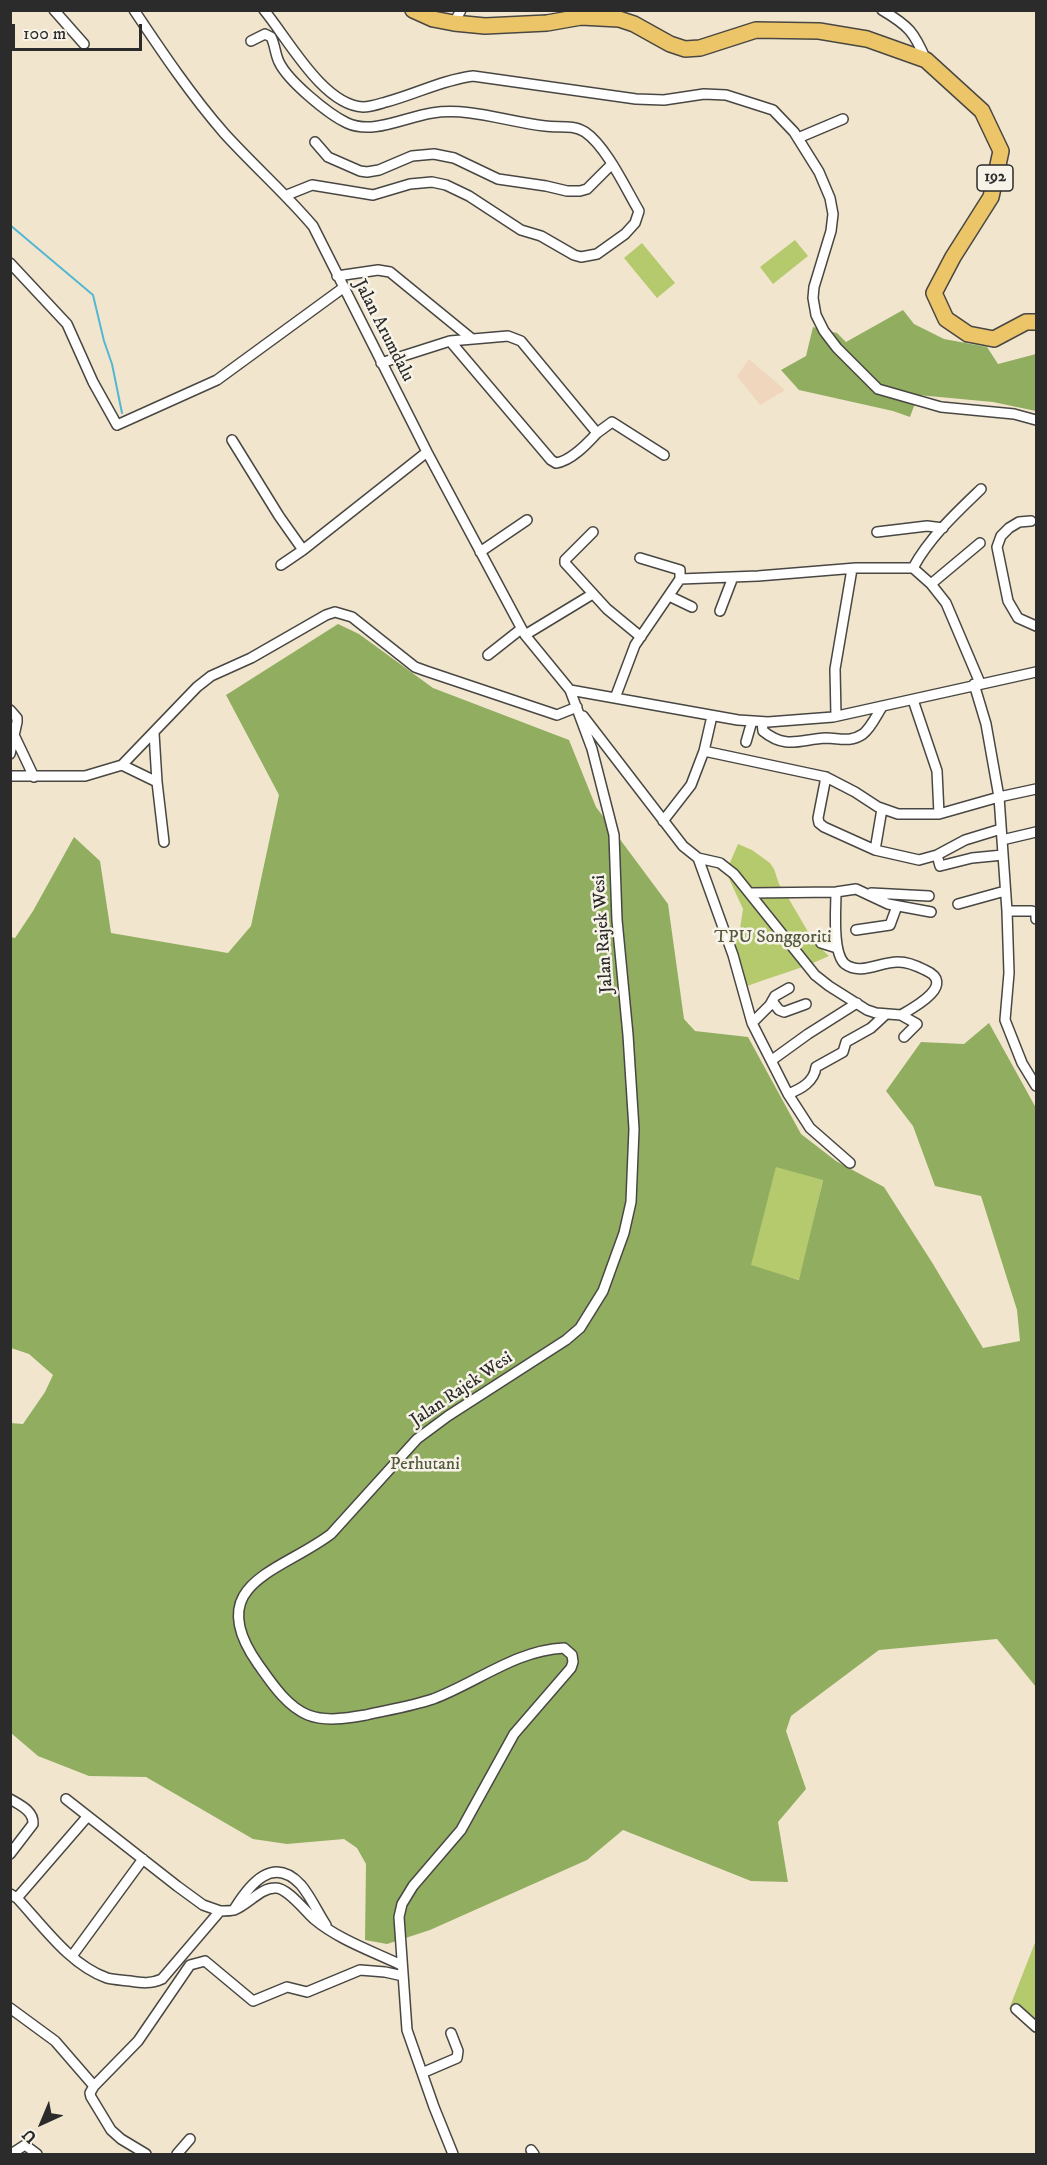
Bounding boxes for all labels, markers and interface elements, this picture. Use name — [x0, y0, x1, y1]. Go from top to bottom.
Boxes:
scale bar — [15, 12, 146, 50]
text: 100 m — [23, 23, 66, 45]
road number: 192 — [977, 165, 1013, 191]
street label: Jalan Arumdalu — [348, 276, 418, 386]
street label: Jalan Rajek Wesi — [589, 874, 619, 994]
park label: TPU Songgoriti — [714, 927, 832, 949]
street label: Jalan Rajek Wesi — [407, 1348, 517, 1432]
park label: Perhutani — [390, 1454, 460, 1476]
north arrow — [12, 2093, 72, 2153]
text: U — [18, 2124, 41, 2147]

